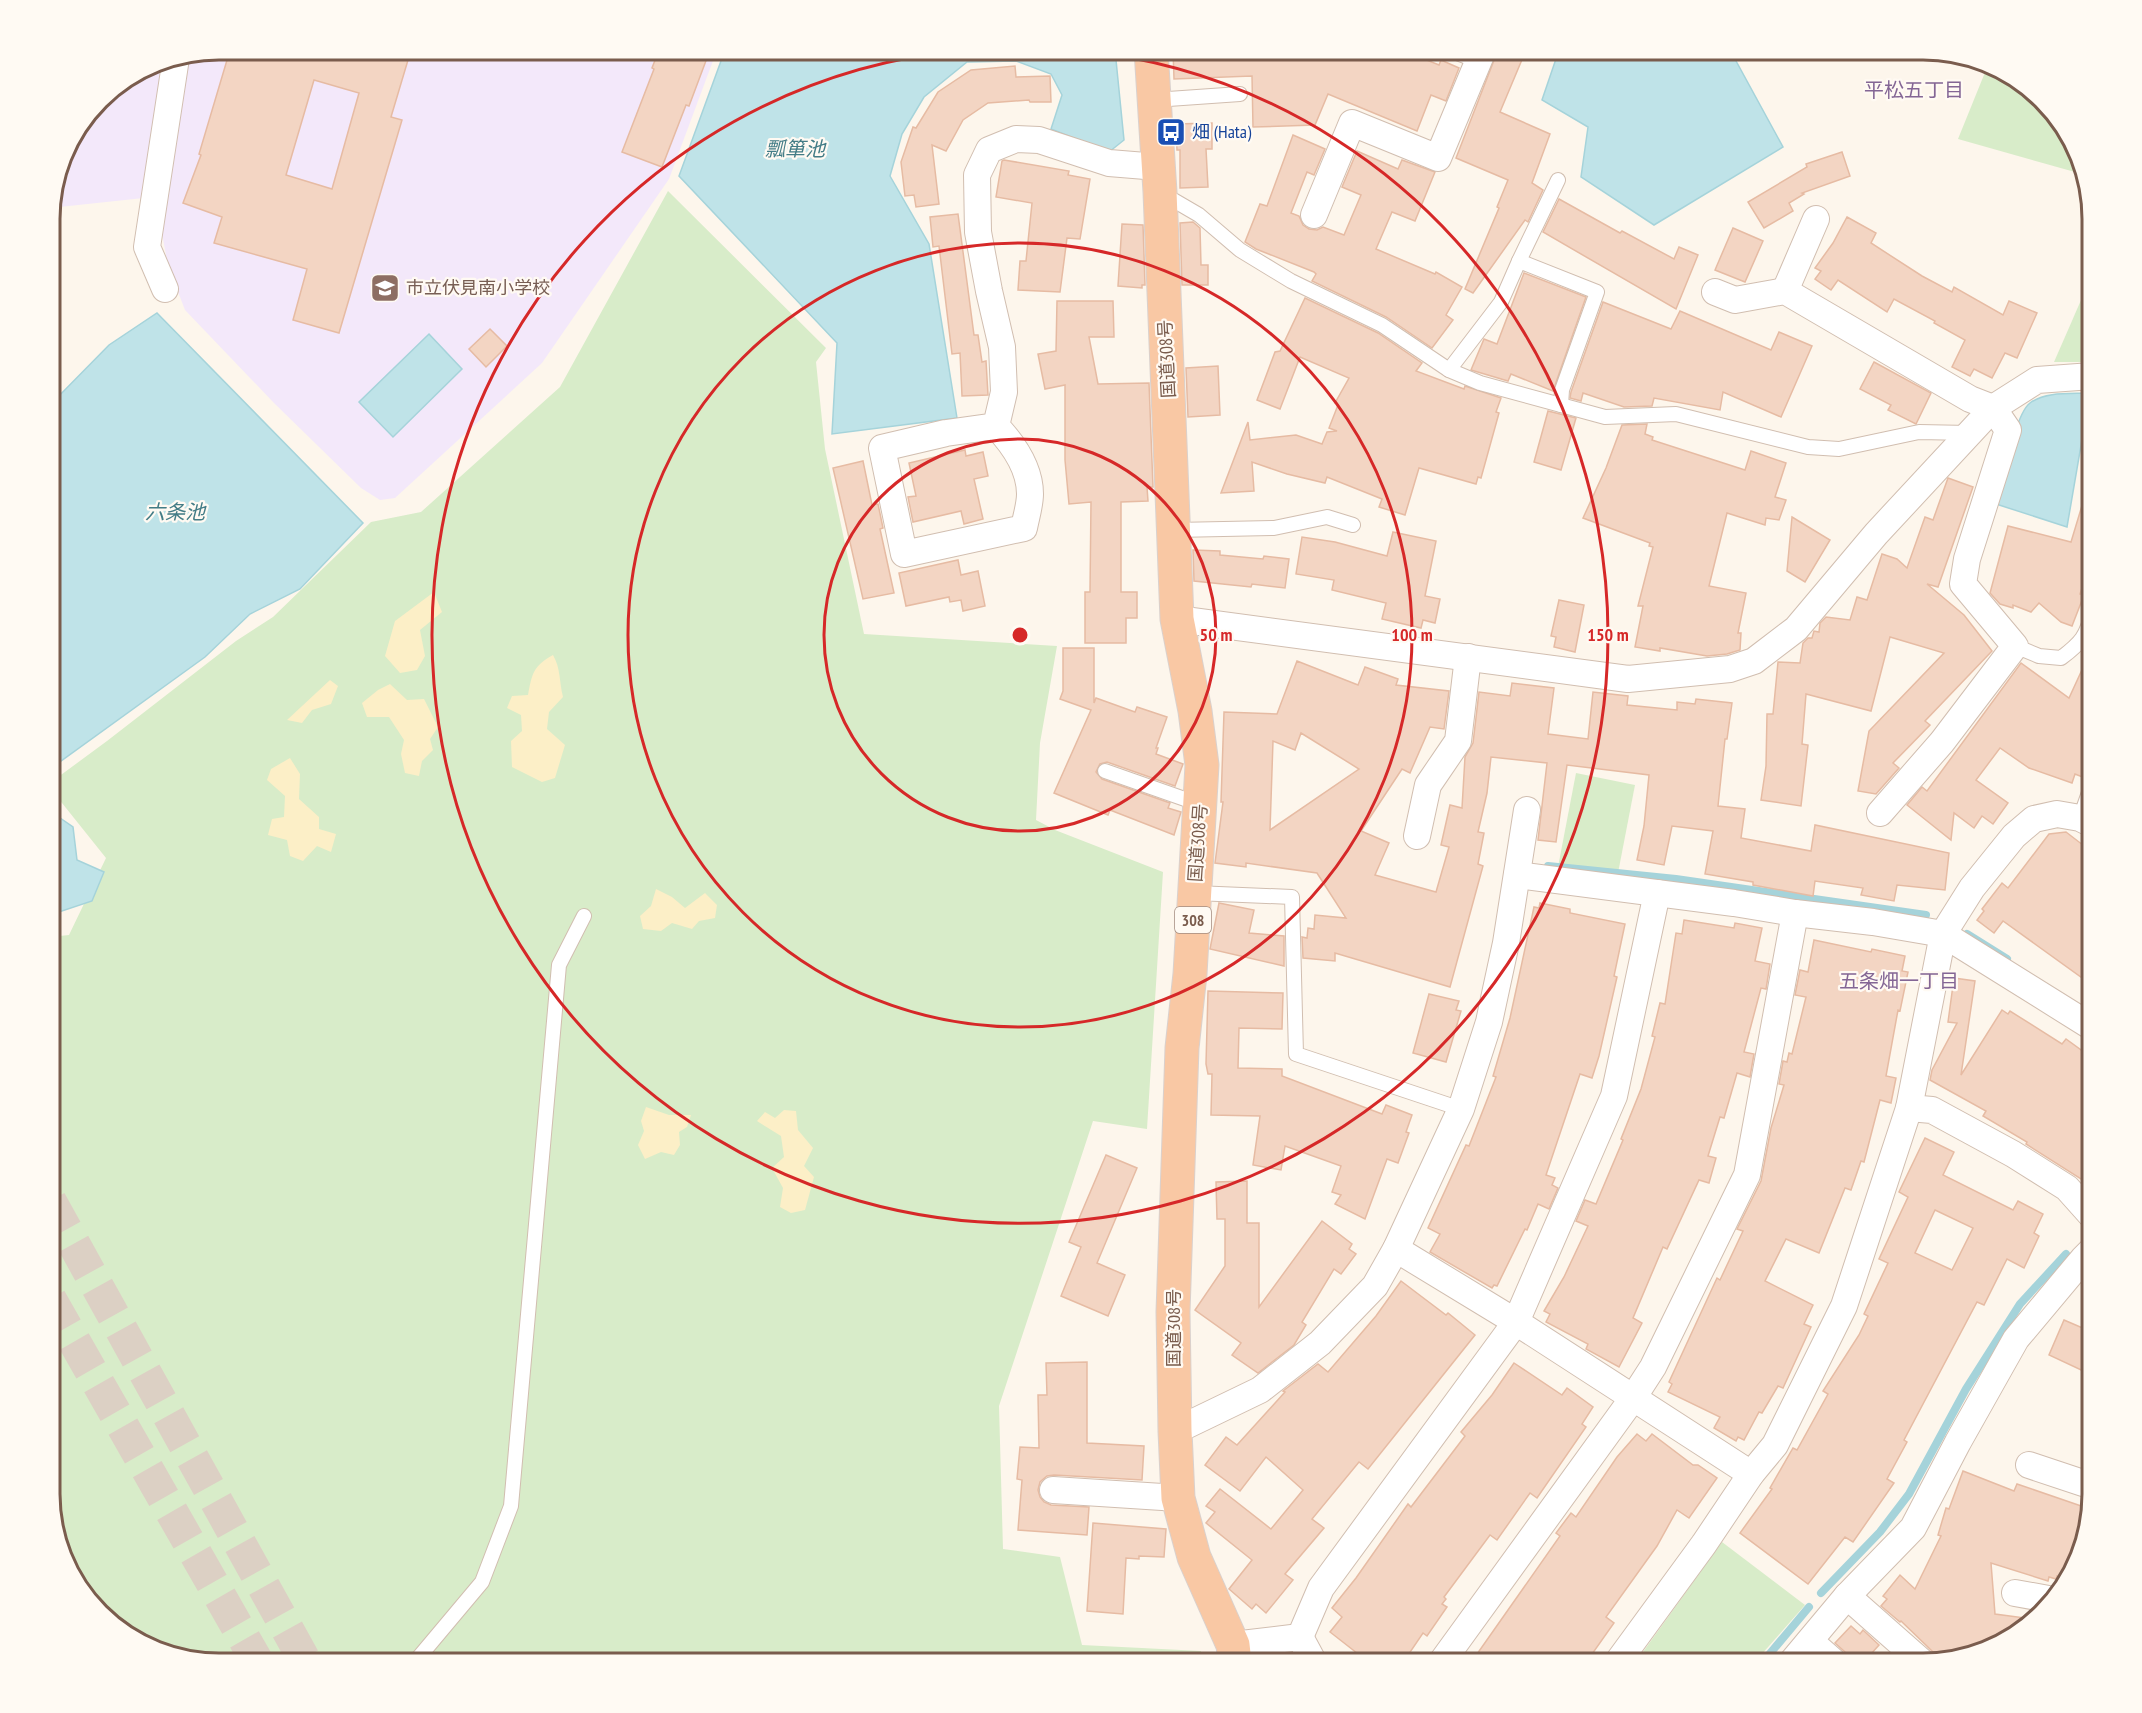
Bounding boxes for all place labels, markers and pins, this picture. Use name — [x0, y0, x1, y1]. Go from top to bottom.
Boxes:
bus stop icon: 畑 (Hata) — [1155, 116, 1187, 148]
place label: 畑 (Hata) — [1192, 120, 1252, 143]
school or university icon: 市立伏見南小学校 — [369, 272, 401, 304]
place label: 市立伏見南小学校 — [406, 276, 550, 299]
centre of rings — [1010, 625, 1030, 645]

